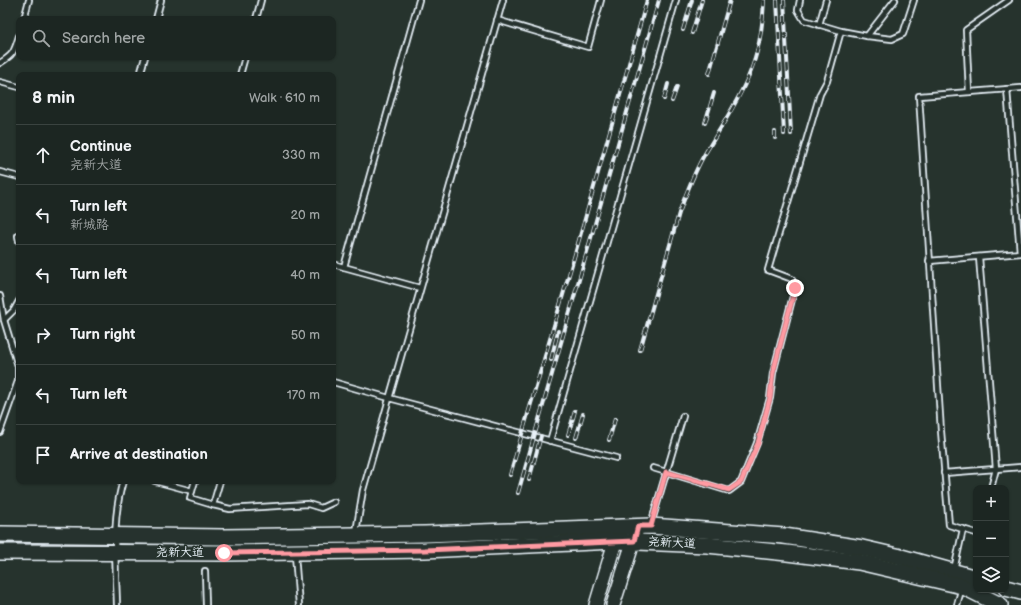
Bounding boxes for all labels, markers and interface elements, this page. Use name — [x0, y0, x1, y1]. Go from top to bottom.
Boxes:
search box — [16, 16, 336, 60]
icon: search — [30, 27, 52, 49]
text: Search here — [62, 29, 145, 48]
text: 8 min — [32, 88, 75, 108]
text: Walk · 610 m — [249, 90, 320, 106]
text: Continue — [70, 137, 132, 156]
icon: ahead — [32, 144, 54, 166]
text: 330 m — [282, 147, 320, 163]
text: 尧新大道 — [70, 157, 122, 173]
text: Turn left — [70, 197, 127, 216]
icon: left — [32, 204, 54, 226]
text: 20 m — [290, 207, 320, 223]
text: 新城路 — [70, 217, 109, 233]
icon: left — [32, 264, 54, 286]
text: Turn left — [70, 265, 127, 284]
text: 40 m — [290, 267, 320, 283]
route end — [786, 279, 804, 297]
icon: right — [32, 324, 54, 346]
text: Turn right — [70, 325, 135, 344]
text: 50 m — [291, 327, 320, 343]
icon: left — [32, 384, 54, 406]
text: Turn left — [70, 385, 127, 404]
text: 170 m — [287, 387, 320, 403]
icon: arrive — [32, 444, 54, 466]
text: Arrive at destination — [70, 445, 208, 464]
map controls — [973, 485, 1009, 593]
button: + — [973, 485, 1009, 521]
button: − — [973, 521, 1009, 557]
street label: 尧新大道 — [648, 534, 696, 552]
route start — [215, 544, 233, 562]
street label: 尧新大道 — [156, 545, 204, 560]
button: layers — [973, 557, 1009, 593]

